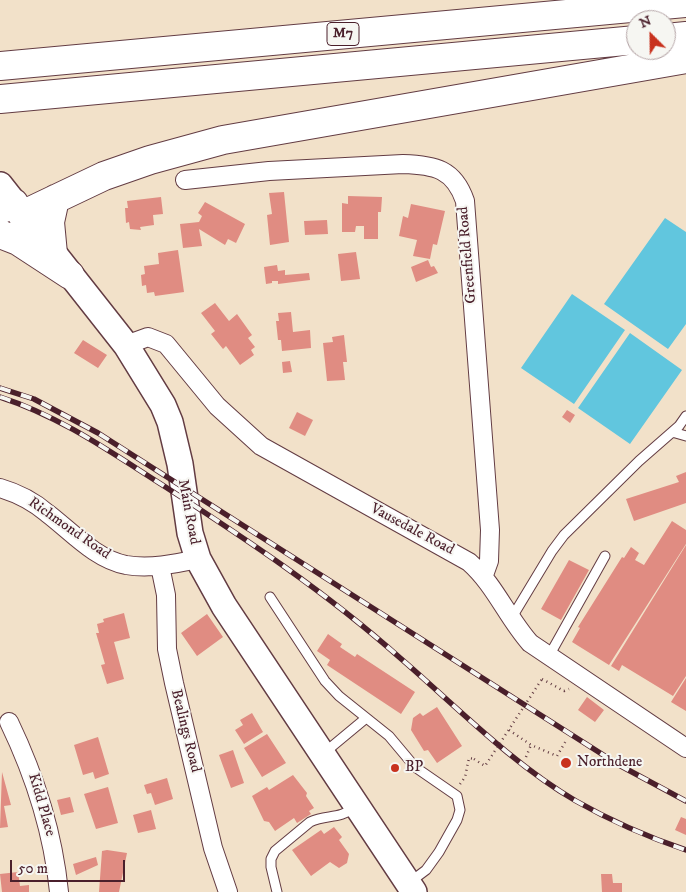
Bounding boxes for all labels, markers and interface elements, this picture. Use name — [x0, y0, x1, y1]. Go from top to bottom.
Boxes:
north arrow — [626, 10, 676, 60]
text: N — [637, 12, 654, 33]
road number: M7 — [327, 22, 359, 46]
street label: Greenfield Road — [455, 206, 481, 304]
street label: Main Road — [173, 478, 203, 546]
street label: Richmond Road — [24, 494, 114, 564]
street label: Vausedale Road — [367, 500, 457, 560]
street label: Bealings Road — [166, 688, 204, 774]
place label: Northdene — [577, 754, 642, 772]
marker: Northdene — [559, 756, 573, 770]
place label: BP — [405, 759, 423, 777]
marker: BP — [389, 762, 401, 774]
street label: Kidd Place — [23, 771, 59, 839]
scale bar — [12, 850, 128, 882]
text: 50 m — [18, 859, 48, 878]

